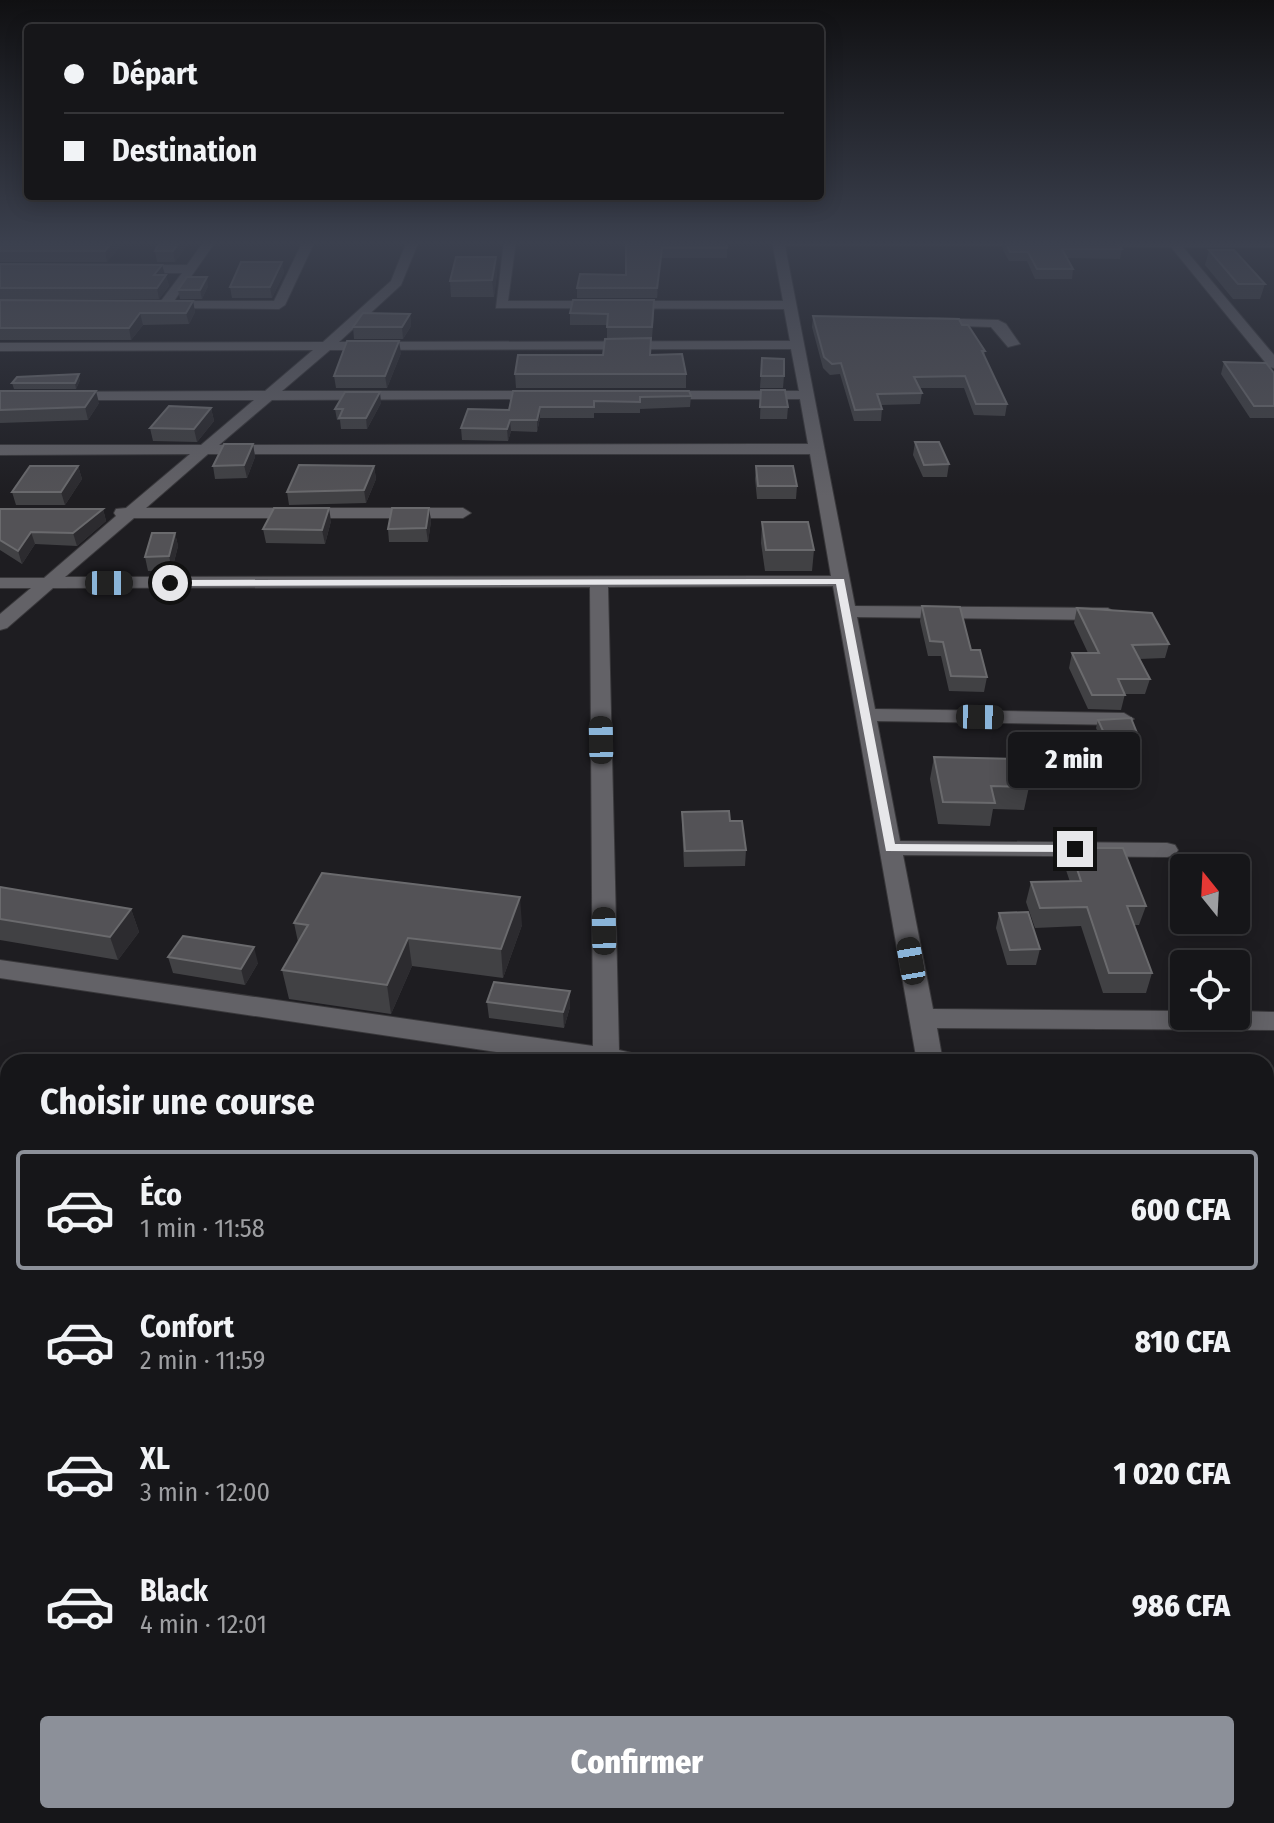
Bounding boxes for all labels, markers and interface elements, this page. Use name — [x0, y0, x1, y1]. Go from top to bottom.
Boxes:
text: Départ — [112, 56, 198, 92]
text: Destination — [112, 133, 257, 169]
route start — [152, 565, 188, 601]
car — [85, 571, 133, 595]
car — [956, 705, 1004, 729]
car — [589, 716, 613, 764]
callout: 2 min — [1009, 733, 1141, 789]
text: 2 min — [1045, 744, 1103, 775]
route end — [1057, 831, 1093, 867]
north arrow — [1170, 854, 1250, 934]
map controls — [1170, 854, 1250, 1030]
car — [592, 907, 616, 955]
car — [895, 935, 927, 987]
button: locate — [1170, 950, 1250, 1030]
text: Choisir une course — [40, 1080, 315, 1124]
icon: car — [44, 1174, 116, 1246]
text: Éco — [140, 1177, 182, 1213]
text: 600 CFA — [1131, 1192, 1230, 1228]
text: 1 min · 11:58 — [140, 1213, 265, 1244]
icon: car — [44, 1306, 116, 1378]
text: Confort — [140, 1309, 234, 1345]
text: 810 CFA — [1135, 1324, 1230, 1360]
text: 2 min · 11:59 — [140, 1345, 265, 1376]
icon: car — [44, 1438, 116, 1510]
text: XL — [140, 1441, 170, 1477]
text: 1 020 CFA — [1114, 1456, 1230, 1492]
text: 3 min · 12:00 — [140, 1477, 270, 1508]
icon: car — [44, 1570, 116, 1642]
text: Black — [140, 1573, 208, 1609]
text: 986 CFA — [1132, 1588, 1230, 1624]
text: 4 min · 12:01 — [140, 1609, 267, 1640]
button: Confirmer — [40, 1716, 1234, 1808]

